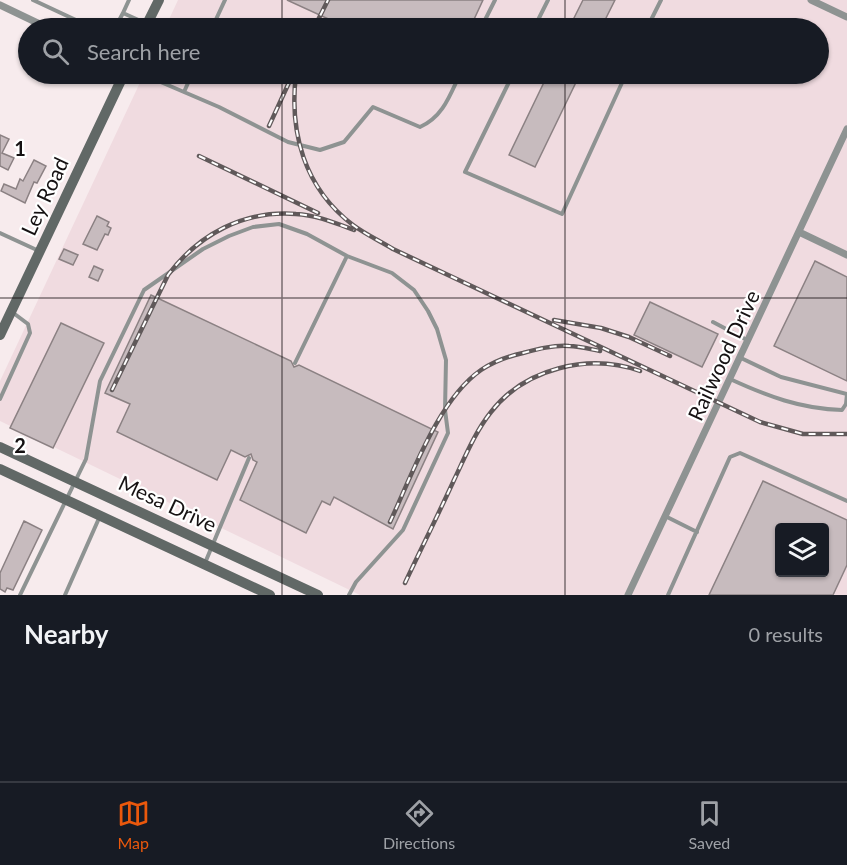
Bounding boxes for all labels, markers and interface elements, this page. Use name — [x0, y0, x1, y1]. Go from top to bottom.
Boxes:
search box — [18, 18, 829, 84]
icon: search — [39, 35, 72, 68]
text: Search here — [87, 38, 200, 65]
text: 1 — [14, 136, 26, 160]
street label: Ley Road — [15, 153, 73, 239]
street label: Railwood Drive — [682, 286, 764, 424]
text: 2 — [14, 433, 26, 457]
street label: Mesa Drive — [115, 469, 221, 537]
map controls — [775, 523, 829, 577]
button: layers — [775, 523, 829, 577]
text: Nearby — [24, 618, 109, 650]
text: 0 results — [748, 622, 823, 646]
tab: Map — [117, 797, 150, 852]
tab: Directions — [383, 797, 455, 852]
tab: Saved — [689, 797, 730, 852]

